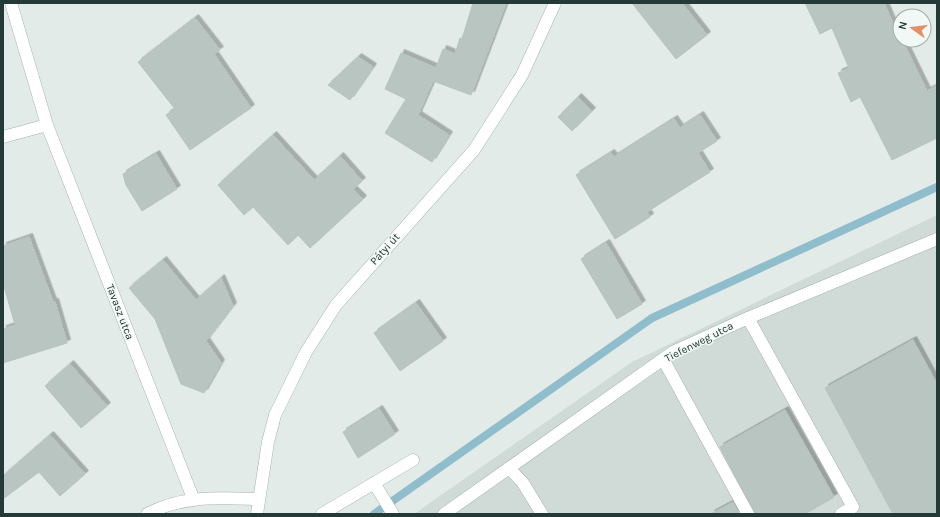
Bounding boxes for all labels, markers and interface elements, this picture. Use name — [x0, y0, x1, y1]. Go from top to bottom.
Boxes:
north arrow — [892, 8, 932, 48]
text: N — [896, 20, 910, 31]
street label: Pátyi út — [367, 230, 403, 268]
street label: Tavasz utca — [103, 282, 137, 342]
street label: Tiefenweg utca — [662, 319, 736, 365]

